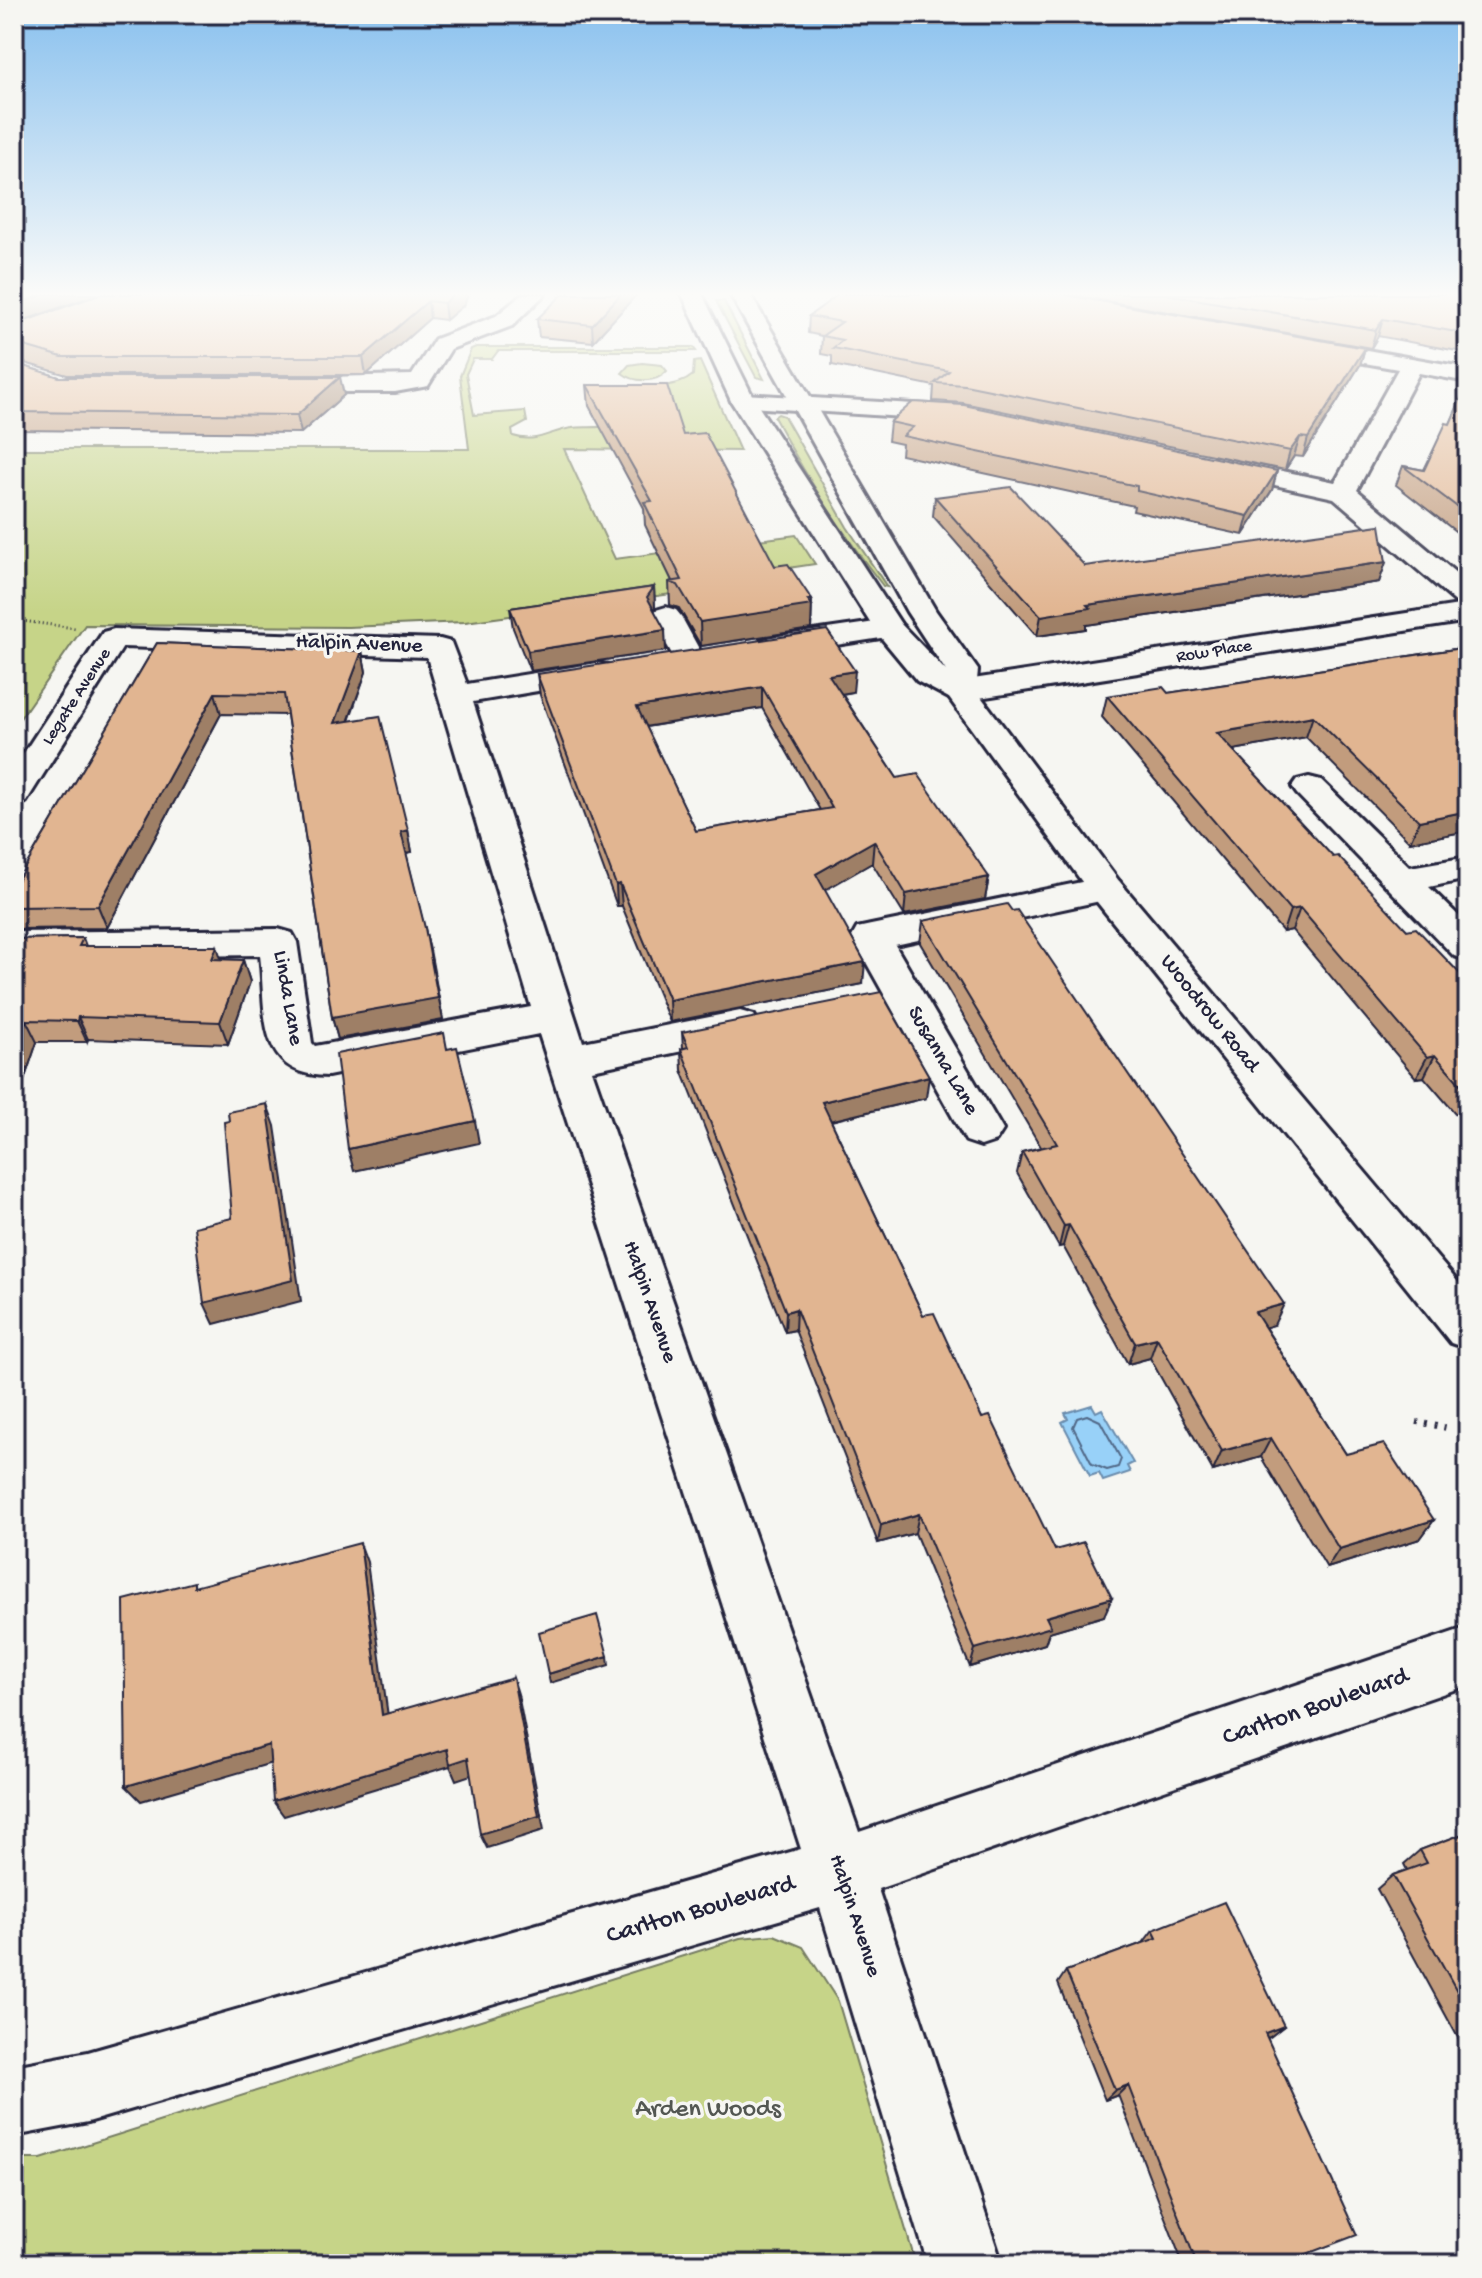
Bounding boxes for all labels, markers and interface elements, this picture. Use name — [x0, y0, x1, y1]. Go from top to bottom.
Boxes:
street label: Halpin Avenue — [295, 630, 424, 660]
street label: Row Place — [1175, 636, 1254, 668]
street label: Legate Avenue — [38, 644, 116, 749]
street label: Linda Lane — [266, 949, 308, 1048]
street label: Woodrow Road — [1154, 950, 1266, 1080]
street label: Susanna Lane — [900, 1002, 984, 1121]
street label: Halpin Avenue — [616, 1238, 682, 1367]
street label: Carlton Boulevard — [1219, 1661, 1415, 1754]
street label: Halpin Avenue — [822, 1852, 886, 1981]
street label: Carlton Boulevard — [603, 1869, 800, 1953]
park label: Arden Woods — [635, 2095, 782, 2126]

